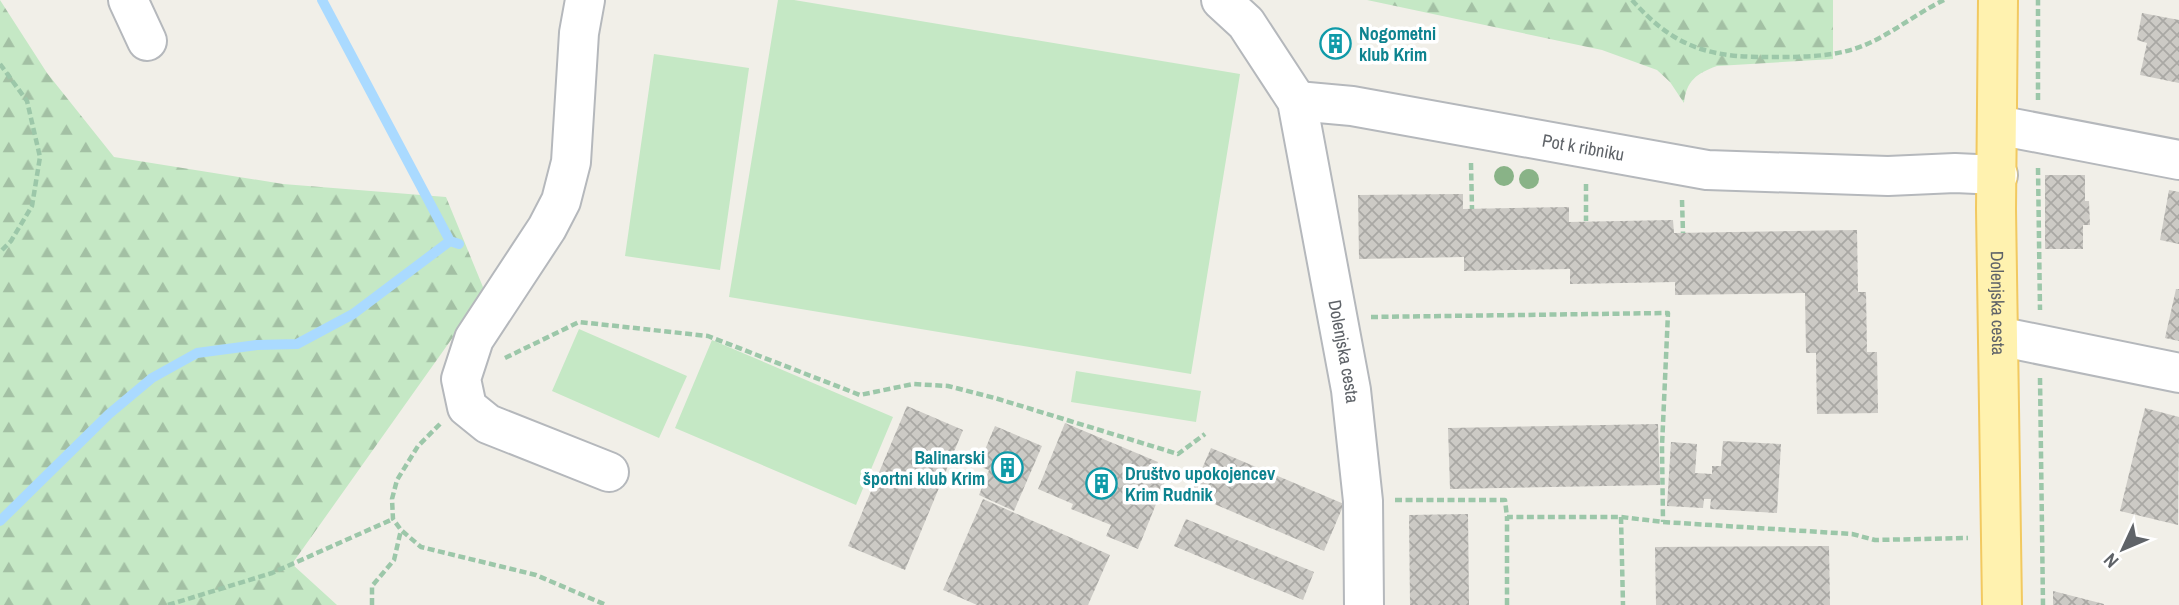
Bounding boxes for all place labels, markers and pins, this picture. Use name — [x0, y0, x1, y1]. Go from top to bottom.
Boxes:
place label: Nogometni klub Krim — [1359, 21, 1436, 67]
building icon: Nogometni klub Krim — [1319, 27, 1353, 61]
place label: Balinarski športni klub Krim — [863, 445, 985, 491]
building icon: Balinarski športni klub Krim — [991, 451, 1025, 485]
place label: Društvo upokojencev Krim Rudnik — [1125, 461, 1276, 507]
building icon: Društvo upokojencev Krim Rudnik — [1085, 467, 1119, 501]

